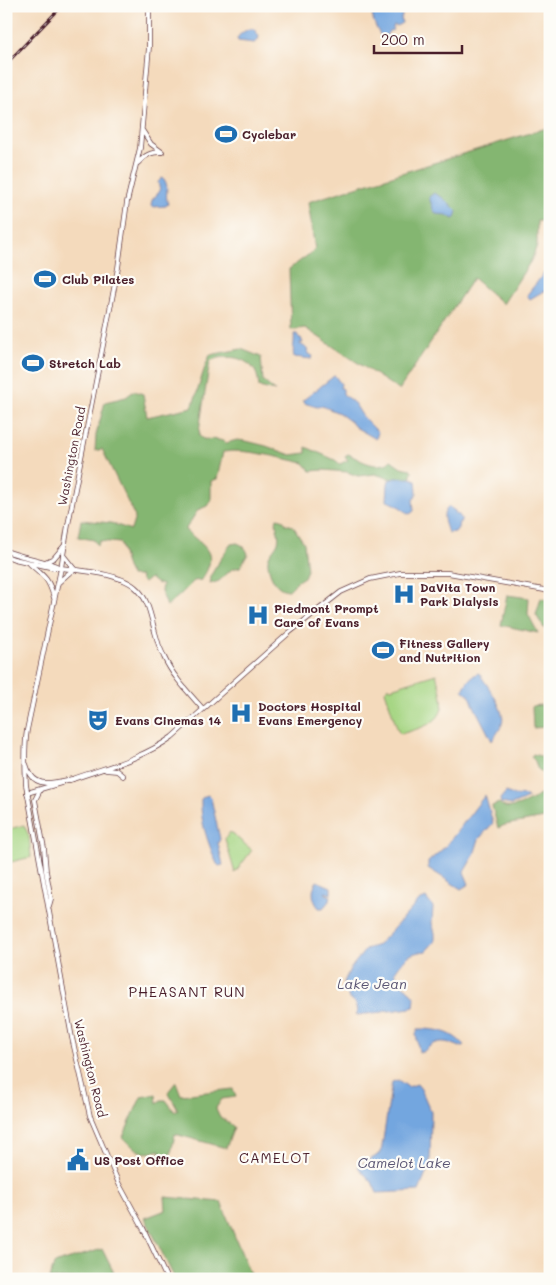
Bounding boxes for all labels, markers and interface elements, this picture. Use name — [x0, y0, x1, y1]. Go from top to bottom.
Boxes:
scale bar — [374, 22, 461, 54]
text: 200 m — [381, 29, 425, 49]
sports icon: Cyclebar — [213, 121, 239, 147]
place label: Cyclebar — [242, 126, 296, 142]
sports icon: Club Pilates — [32, 266, 58, 292]
place label: Club Pilates — [62, 271, 134, 287]
sports icon: Stretch Lab — [20, 350, 46, 376]
place label: Stretch Lab — [49, 355, 121, 371]
street label: Washington Road — [54, 405, 89, 507]
place label: DaVita Town Park Dialysis — [420, 579, 499, 609]
hospital icon: DaVita Town Park Dialysis — [391, 581, 417, 607]
place label: Piedmont Prompt Care of Evans — [274, 600, 379, 630]
hospital icon: Piedmont Prompt Care of Evans — [245, 602, 271, 628]
place label: Fitness Gallery and Nutrition — [399, 635, 490, 665]
sports icon: Fitness Gallery and Nutrition — [370, 637, 396, 663]
place label: Doctors Hospital Evans Emergency — [258, 698, 363, 728]
hospital icon: Doctors Hospital Evans Emergency — [228, 700, 254, 726]
theatre icon: Evans Cinemas 14 — [85, 707, 111, 733]
place label: Evans Cinemas 14 — [115, 712, 221, 728]
water label: Lake Jean — [337, 974, 407, 993]
district label: PHEASANT RUN — [128, 982, 246, 1001]
street label: Washington Road — [71, 1017, 111, 1119]
public building icon: US Post Office — [65, 1147, 91, 1173]
district label: CAMELOT — [239, 1148, 311, 1167]
place label: US Post Office — [94, 1152, 184, 1168]
water label: Camelot Lake — [357, 1153, 451, 1172]

